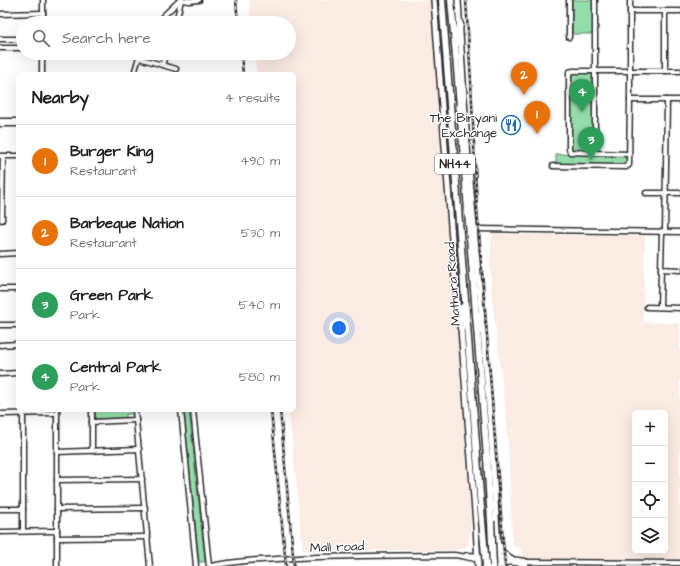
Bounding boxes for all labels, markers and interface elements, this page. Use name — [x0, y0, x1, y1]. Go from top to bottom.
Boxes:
search box — [16, 16, 296, 60]
icon: search — [30, 27, 52, 49]
text: Search here — [62, 28, 151, 49]
pin: 2 — [511, 62, 537, 95]
pin: 4 — [569, 79, 595, 112]
text: Nearby — [32, 86, 89, 110]
text: 4 results — [225, 89, 280, 107]
pin: 1 — [524, 101, 550, 134]
place label: The Biryani Exchange — [430, 109, 497, 143]
restaurant icon: The Biryani Exchange — [500, 114, 522, 136]
pin: 3 — [578, 127, 604, 160]
text: Burger King — [70, 141, 153, 162]
text: 1 — [44, 152, 46, 170]
text: 490 m — [240, 152, 280, 170]
road number: NH44 — [435, 154, 475, 174]
text: Restaurant — [70, 162, 137, 180]
text: Barbeque Nation — [70, 213, 184, 234]
text: 2 — [41, 224, 49, 242]
text: 530 m — [241, 224, 280, 242]
text: Restaurant — [70, 234, 137, 252]
street label: Mathura Road — [441, 241, 465, 327]
text: Green Park — [70, 285, 153, 306]
text: 3 — [42, 296, 48, 314]
text: 540 m — [238, 296, 280, 314]
text: Park — [70, 306, 100, 324]
your location — [329, 318, 349, 338]
text: Central Park — [70, 357, 161, 378]
text: 4 — [41, 368, 49, 386]
text: 580 m — [239, 368, 280, 386]
text: Park — [70, 378, 100, 396]
map controls — [632, 410, 668, 554]
button: + — [632, 410, 668, 446]
button: − — [632, 446, 668, 482]
button: locate — [632, 482, 668, 518]
button: layers — [632, 518, 668, 554]
street label: Mall road — [309, 537, 365, 557]

